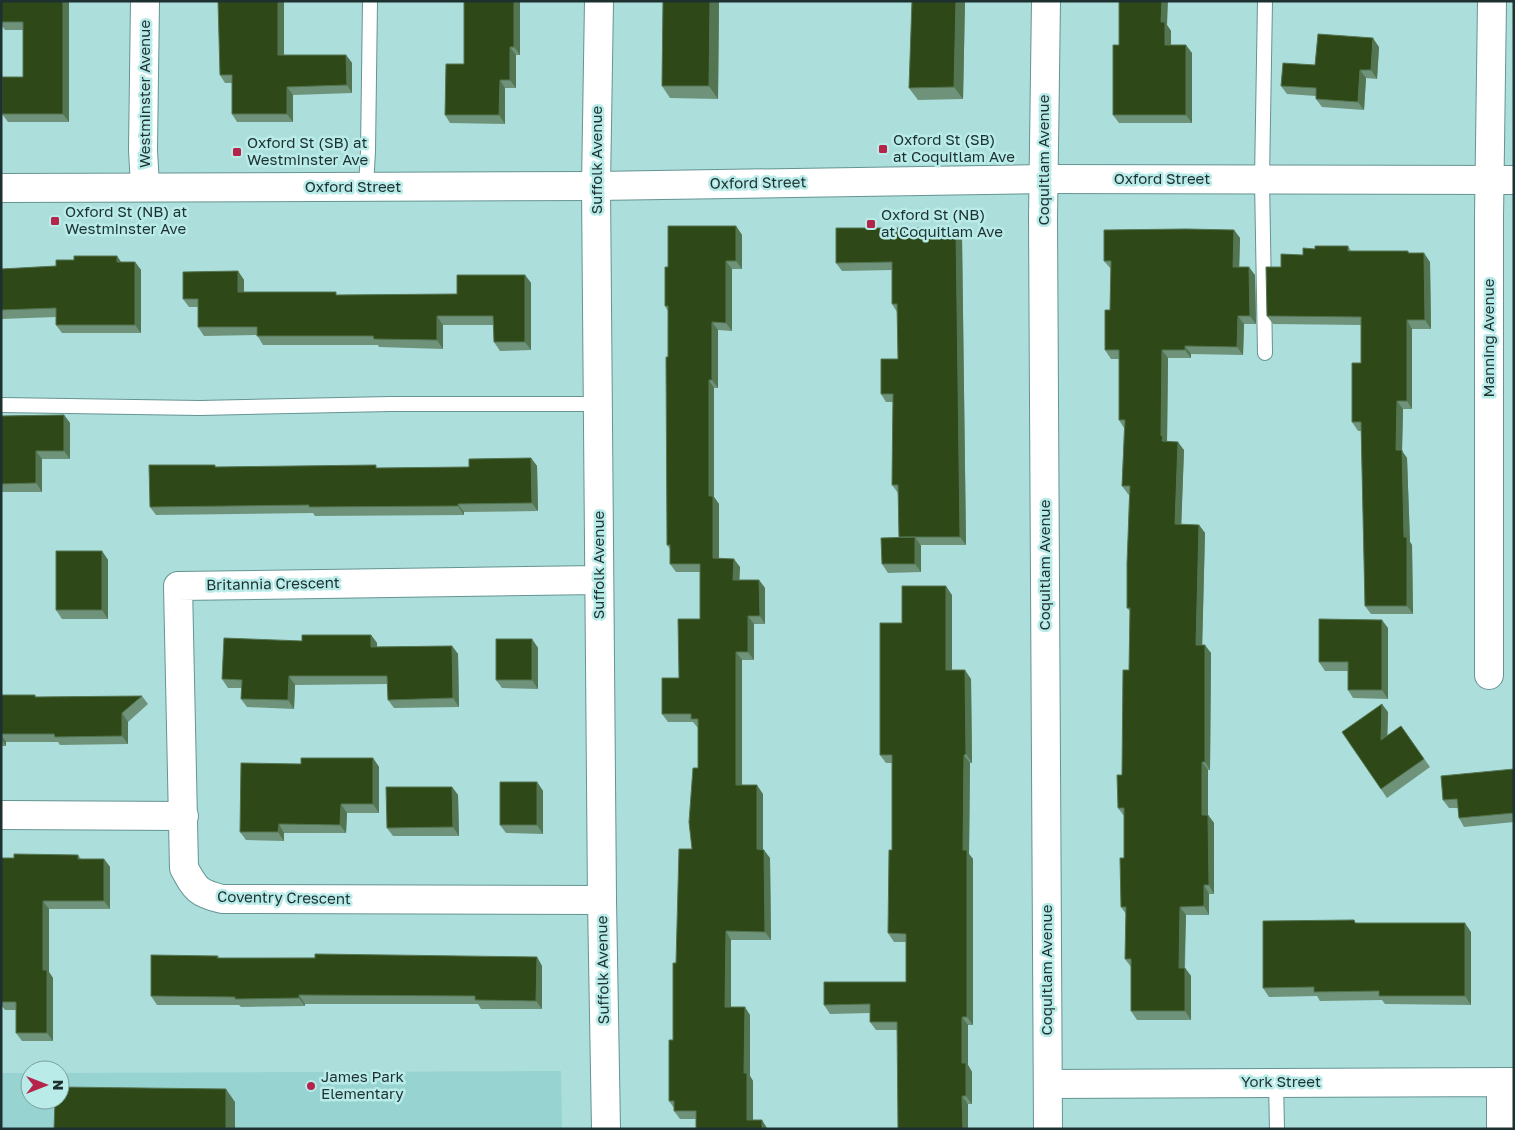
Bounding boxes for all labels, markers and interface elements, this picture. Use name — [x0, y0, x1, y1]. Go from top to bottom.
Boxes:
street label: Westminster Avenue — [135, 20, 153, 168]
street label: Coquitlam Avenue — [1034, 94, 1052, 225]
street label: Suffolk Avenue — [587, 105, 605, 214]
place label: Oxford St (SB) at Coquitlam Ave — [893, 130, 1015, 165]
place label: Oxford St (SB) at Westminster Ave — [247, 133, 368, 168]
marker: Oxford St (SB) at Coquitlam Ave — [877, 143, 889, 155]
marker: Oxford St (SB) at Westminster Ave — [231, 146, 243, 158]
street label: Oxford Street — [1114, 169, 1210, 187]
street label: Oxford Street — [710, 172, 806, 192]
street label: Oxford Street — [305, 177, 401, 195]
place label: Oxford St (NB) at Westminster Ave — [65, 202, 187, 237]
place label: Oxford St (NB) at Coquitlam Ave — [881, 205, 1003, 240]
marker: Oxford St (NB) at Westminster Ave — [49, 215, 61, 227]
marker: Oxford St (NB) at Coquitlam Ave — [865, 218, 877, 230]
street label: Manning Avenue — [1479, 278, 1497, 398]
street label: Coquitlam Avenue — [1035, 499, 1053, 630]
street label: Suffolk Avenue — [589, 510, 607, 619]
street label: Britannia Crescent — [206, 573, 340, 593]
street label: Coventry Crescent — [217, 887, 351, 907]
street label: Coquitlam Avenue — [1037, 904, 1055, 1035]
street label: Suffolk Avenue — [592, 915, 612, 1024]
north arrow — [20, 1060, 70, 1110]
place label: James Park Elementary — [321, 1067, 404, 1102]
street label: York Street — [1241, 1072, 1321, 1090]
text: N — [50, 1080, 67, 1090]
marker: James Park Elementary — [305, 1080, 317, 1092]

